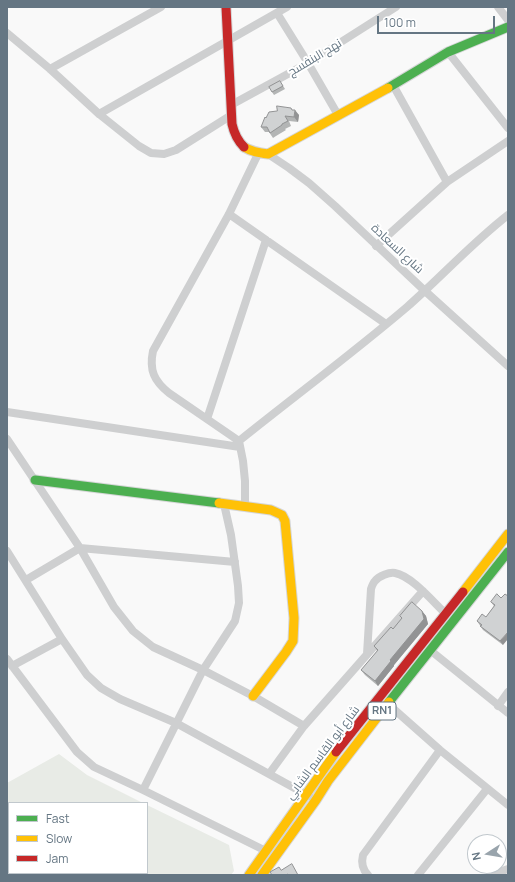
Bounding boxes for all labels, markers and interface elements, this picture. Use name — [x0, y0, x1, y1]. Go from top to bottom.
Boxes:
scale bar — [379, 8, 497, 34]
text: 100 m — [384, 14, 416, 31]
street label: نهج البنفسج — [286, 36, 344, 80]
street label: شارع السعادة — [368, 221, 426, 277]
road number: RN1 — [368, 702, 396, 720]
street label: شارع أبو القاسم الشابي — [283, 703, 363, 803]
legend — [8, 802, 148, 874]
text: Fast — [46, 810, 70, 827]
text: Slow — [46, 830, 72, 847]
north arrow — [467, 834, 507, 874]
text: Jam — [46, 850, 68, 867]
text: N — [468, 851, 484, 862]

